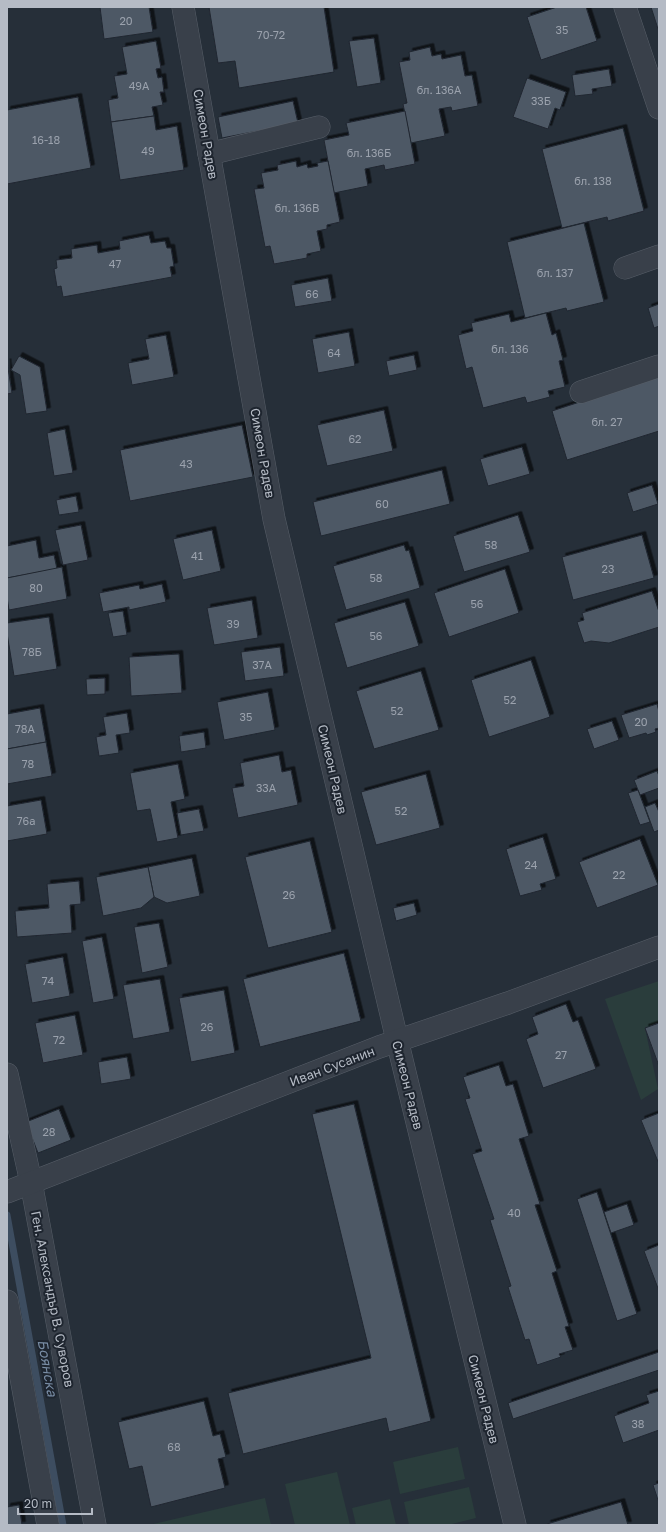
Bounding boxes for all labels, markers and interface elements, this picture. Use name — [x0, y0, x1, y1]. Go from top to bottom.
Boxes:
house number: 20 — [119, 14, 133, 27]
house number: 35 — [556, 23, 568, 36]
house number: 70-72 — [257, 28, 285, 41]
house number: 49A — [129, 79, 150, 92]
house number: бл. 136А — [417, 83, 462, 96]
street label: Симеон Радев — [190, 88, 222, 180]
house number: 33Б — [531, 94, 551, 107]
house number: 16-18 — [32, 133, 60, 146]
house number: 49 — [141, 144, 155, 157]
house number: бл. 136Б — [347, 146, 391, 159]
house number: бл. 138 — [574, 174, 612, 187]
house number: бл. 136В — [275, 201, 319, 214]
house number: 47 — [109, 257, 121, 270]
house number: бл. 137 — [537, 266, 573, 279]
house number: 66 — [305, 287, 319, 300]
house number: бл. 136 — [491, 342, 529, 355]
house number: 64 — [327, 346, 341, 359]
street label: Симеон Радев — [247, 407, 279, 499]
house number: бл. 27 — [591, 415, 623, 428]
house number: 62 — [348, 432, 362, 445]
house number: 43 — [179, 457, 193, 470]
house number: 60 — [375, 497, 389, 510]
house number: 58 — [484, 538, 498, 551]
house number: 41 — [191, 549, 203, 562]
house number: 23 — [602, 562, 614, 575]
house number: 58 — [369, 571, 383, 584]
house number: 80 — [29, 581, 43, 594]
house number: 56 — [470, 597, 484, 610]
house number: 39 — [226, 617, 240, 630]
house number: 56 — [369, 629, 383, 642]
house number: 78Б — [22, 645, 42, 658]
house number: 37А — [252, 658, 272, 671]
house number: 52 — [504, 693, 516, 706]
house number: 52 — [391, 704, 403, 717]
house number: 35 — [240, 710, 252, 723]
house number: 20 — [634, 715, 648, 728]
house number: 78А — [15, 722, 36, 735]
street label: Симеон Радев — [315, 723, 351, 815]
house number: 78 — [22, 757, 35, 770]
house number: 33А — [256, 781, 277, 794]
house number: 52 — [395, 804, 407, 817]
house number: 76a — [17, 814, 35, 827]
house number: 24 — [524, 858, 538, 871]
house number: 22 — [613, 868, 625, 881]
house number: 26 — [282, 888, 296, 901]
house number: 74 — [42, 974, 55, 987]
house number: 26 — [200, 1020, 214, 1033]
house number: 72 — [53, 1033, 65, 1046]
street label: Симеон Радев — [389, 1039, 427, 1131]
street label: Иван Сусанин — [287, 1042, 377, 1090]
house number: 27 — [555, 1048, 567, 1061]
house number: 28 — [42, 1125, 56, 1138]
house number: 40 — [507, 1206, 521, 1219]
street label: Ген. Александър В. Суворов — [28, 1210, 78, 1388]
water label: Боянска — [35, 1338, 62, 1399]
street label: Симеон Радев — [465, 1353, 503, 1445]
house number: 38 — [631, 1417, 645, 1430]
house number: 68 — [167, 1440, 181, 1453]
scale bar — [18, 1490, 92, 1516]
text: 20 m — [24, 1496, 52, 1511]

